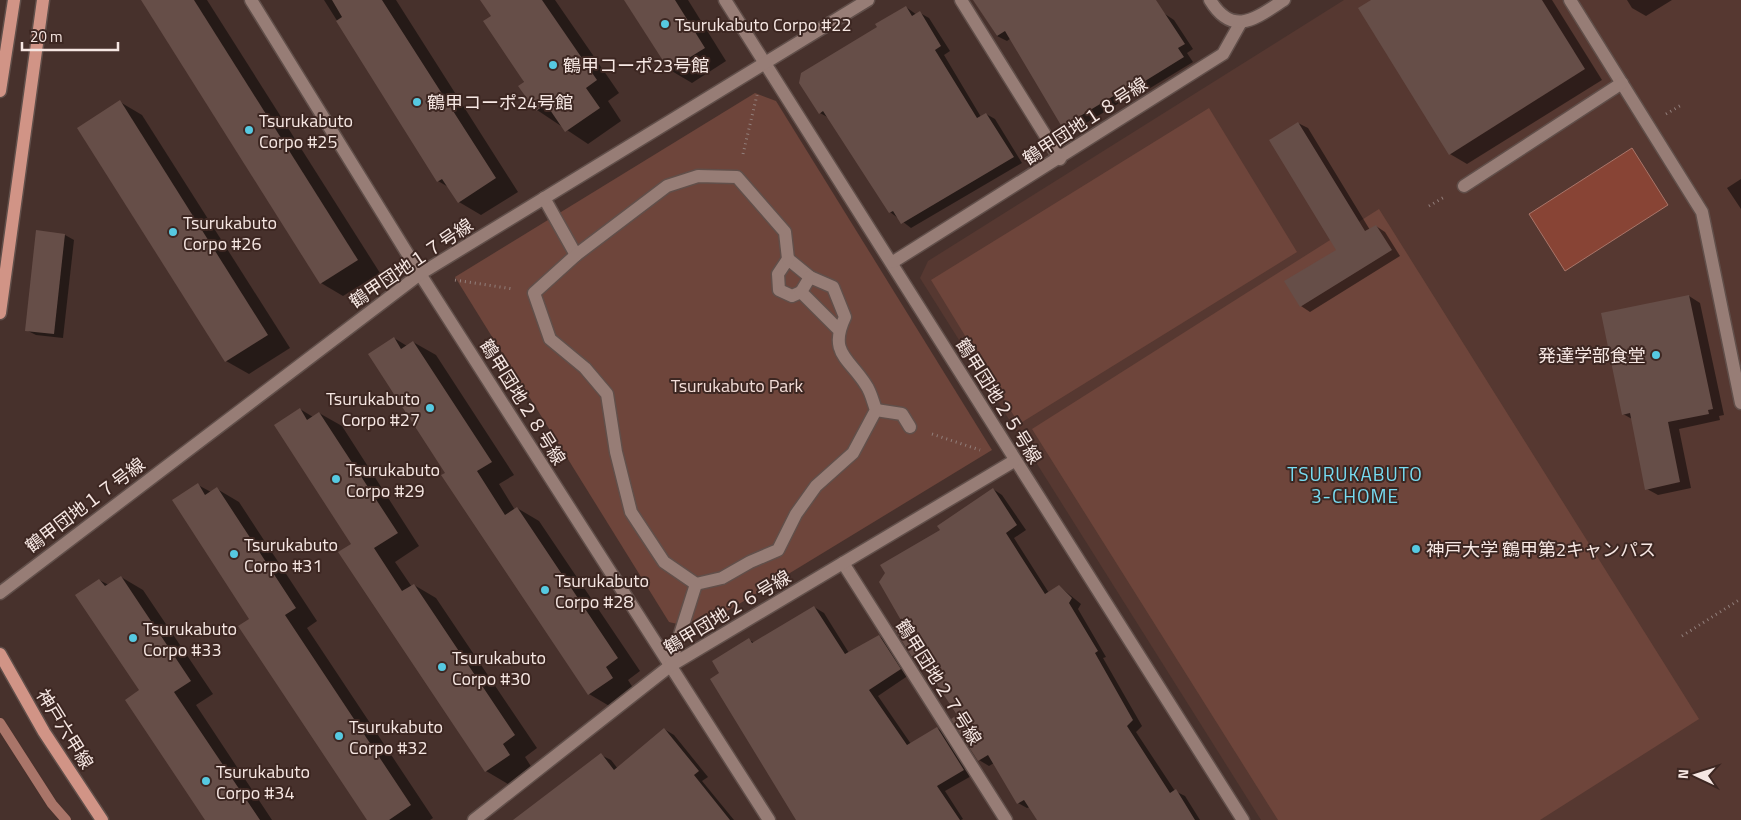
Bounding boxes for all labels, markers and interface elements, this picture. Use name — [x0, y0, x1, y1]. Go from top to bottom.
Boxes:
place label: Tsurukabuto Corpo #22 — [675, 11, 852, 38]
marker: Tsurukabuto Corpo #22 — [659, 18, 671, 30]
scale bar — [22, 20, 119, 52]
text: 20 m — [30, 25, 63, 48]
place label: 鶴甲コーポ23号館 — [563, 52, 709, 79]
marker: 鶴甲コーポ23号館 — [547, 59, 559, 71]
street label: 鶴甲団地１８号線 — [1017, 70, 1153, 172]
place label: 鶴甲コーポ24号館 — [427, 89, 573, 116]
marker: 鶴甲コーポ24号館 — [411, 96, 423, 108]
place label: Tsurukabuto Corpo #25 — [259, 107, 353, 155]
marker: Tsurukabuto Corpo #25 — [243, 124, 255, 136]
place label: Tsurukabuto Corpo #26 — [183, 209, 277, 257]
street label: 鶴甲団地１７号線 — [344, 212, 478, 314]
marker: Tsurukabuto Corpo #26 — [167, 226, 179, 238]
street label: 鶴甲団地２５号線 — [949, 333, 1049, 469]
street label: 鶴甲団地２８号線 — [473, 334, 573, 470]
place label: 発達学部食堂 — [1538, 342, 1646, 369]
marker: 発達学部食堂 — [1650, 349, 1662, 361]
park label: Tsurukabuto Park — [671, 372, 804, 399]
place label: Tsurukabuto Corpo #27 — [326, 385, 420, 433]
marker: Tsurukabuto Corpo #27 — [424, 402, 436, 414]
street label: 鶴甲団地１７号線 — [19, 451, 151, 559]
place label: Tsurukabuto Corpo #29 — [346, 456, 440, 504]
district label: TSURUKABUTO 3-CHOME — [1287, 459, 1423, 510]
marker: Tsurukabuto Corpo #29 — [330, 473, 342, 485]
place label: Tsurukabuto Corpo #31 — [244, 531, 338, 579]
place label: 神戸大学 鶴甲第2キャンパス — [1426, 536, 1656, 563]
marker: 神戸大学 鶴甲第2キャンパス — [1410, 543, 1422, 555]
marker: Tsurukabuto Corpo #31 — [228, 548, 240, 560]
street label: 鶴甲団地２６号線 — [658, 563, 796, 661]
place label: Tsurukabuto Corpo #28 — [555, 567, 649, 615]
marker: Tsurukabuto Corpo #28 — [539, 584, 551, 596]
street label: 鶴甲団地２７号線 — [889, 614, 989, 750]
place label: Tsurukabuto Corpo #33 — [143, 615, 237, 663]
marker: Tsurukabuto Corpo #33 — [127, 632, 139, 644]
place label: Tsurukabuto Corpo #30 — [452, 644, 546, 692]
marker: Tsurukabuto Corpo #30 — [436, 661, 448, 673]
street label: 神戸六甲線 — [30, 684, 100, 774]
place label: Tsurukabuto Corpo #32 — [349, 713, 443, 761]
marker: Tsurukabuto Corpo #32 — [333, 730, 345, 742]
north arrow — [1671, 750, 1721, 800]
place label: Tsurukabuto Corpo #34 — [216, 758, 310, 806]
text: N — [1672, 768, 1693, 780]
marker: Tsurukabuto Corpo #34 — [200, 775, 212, 787]

